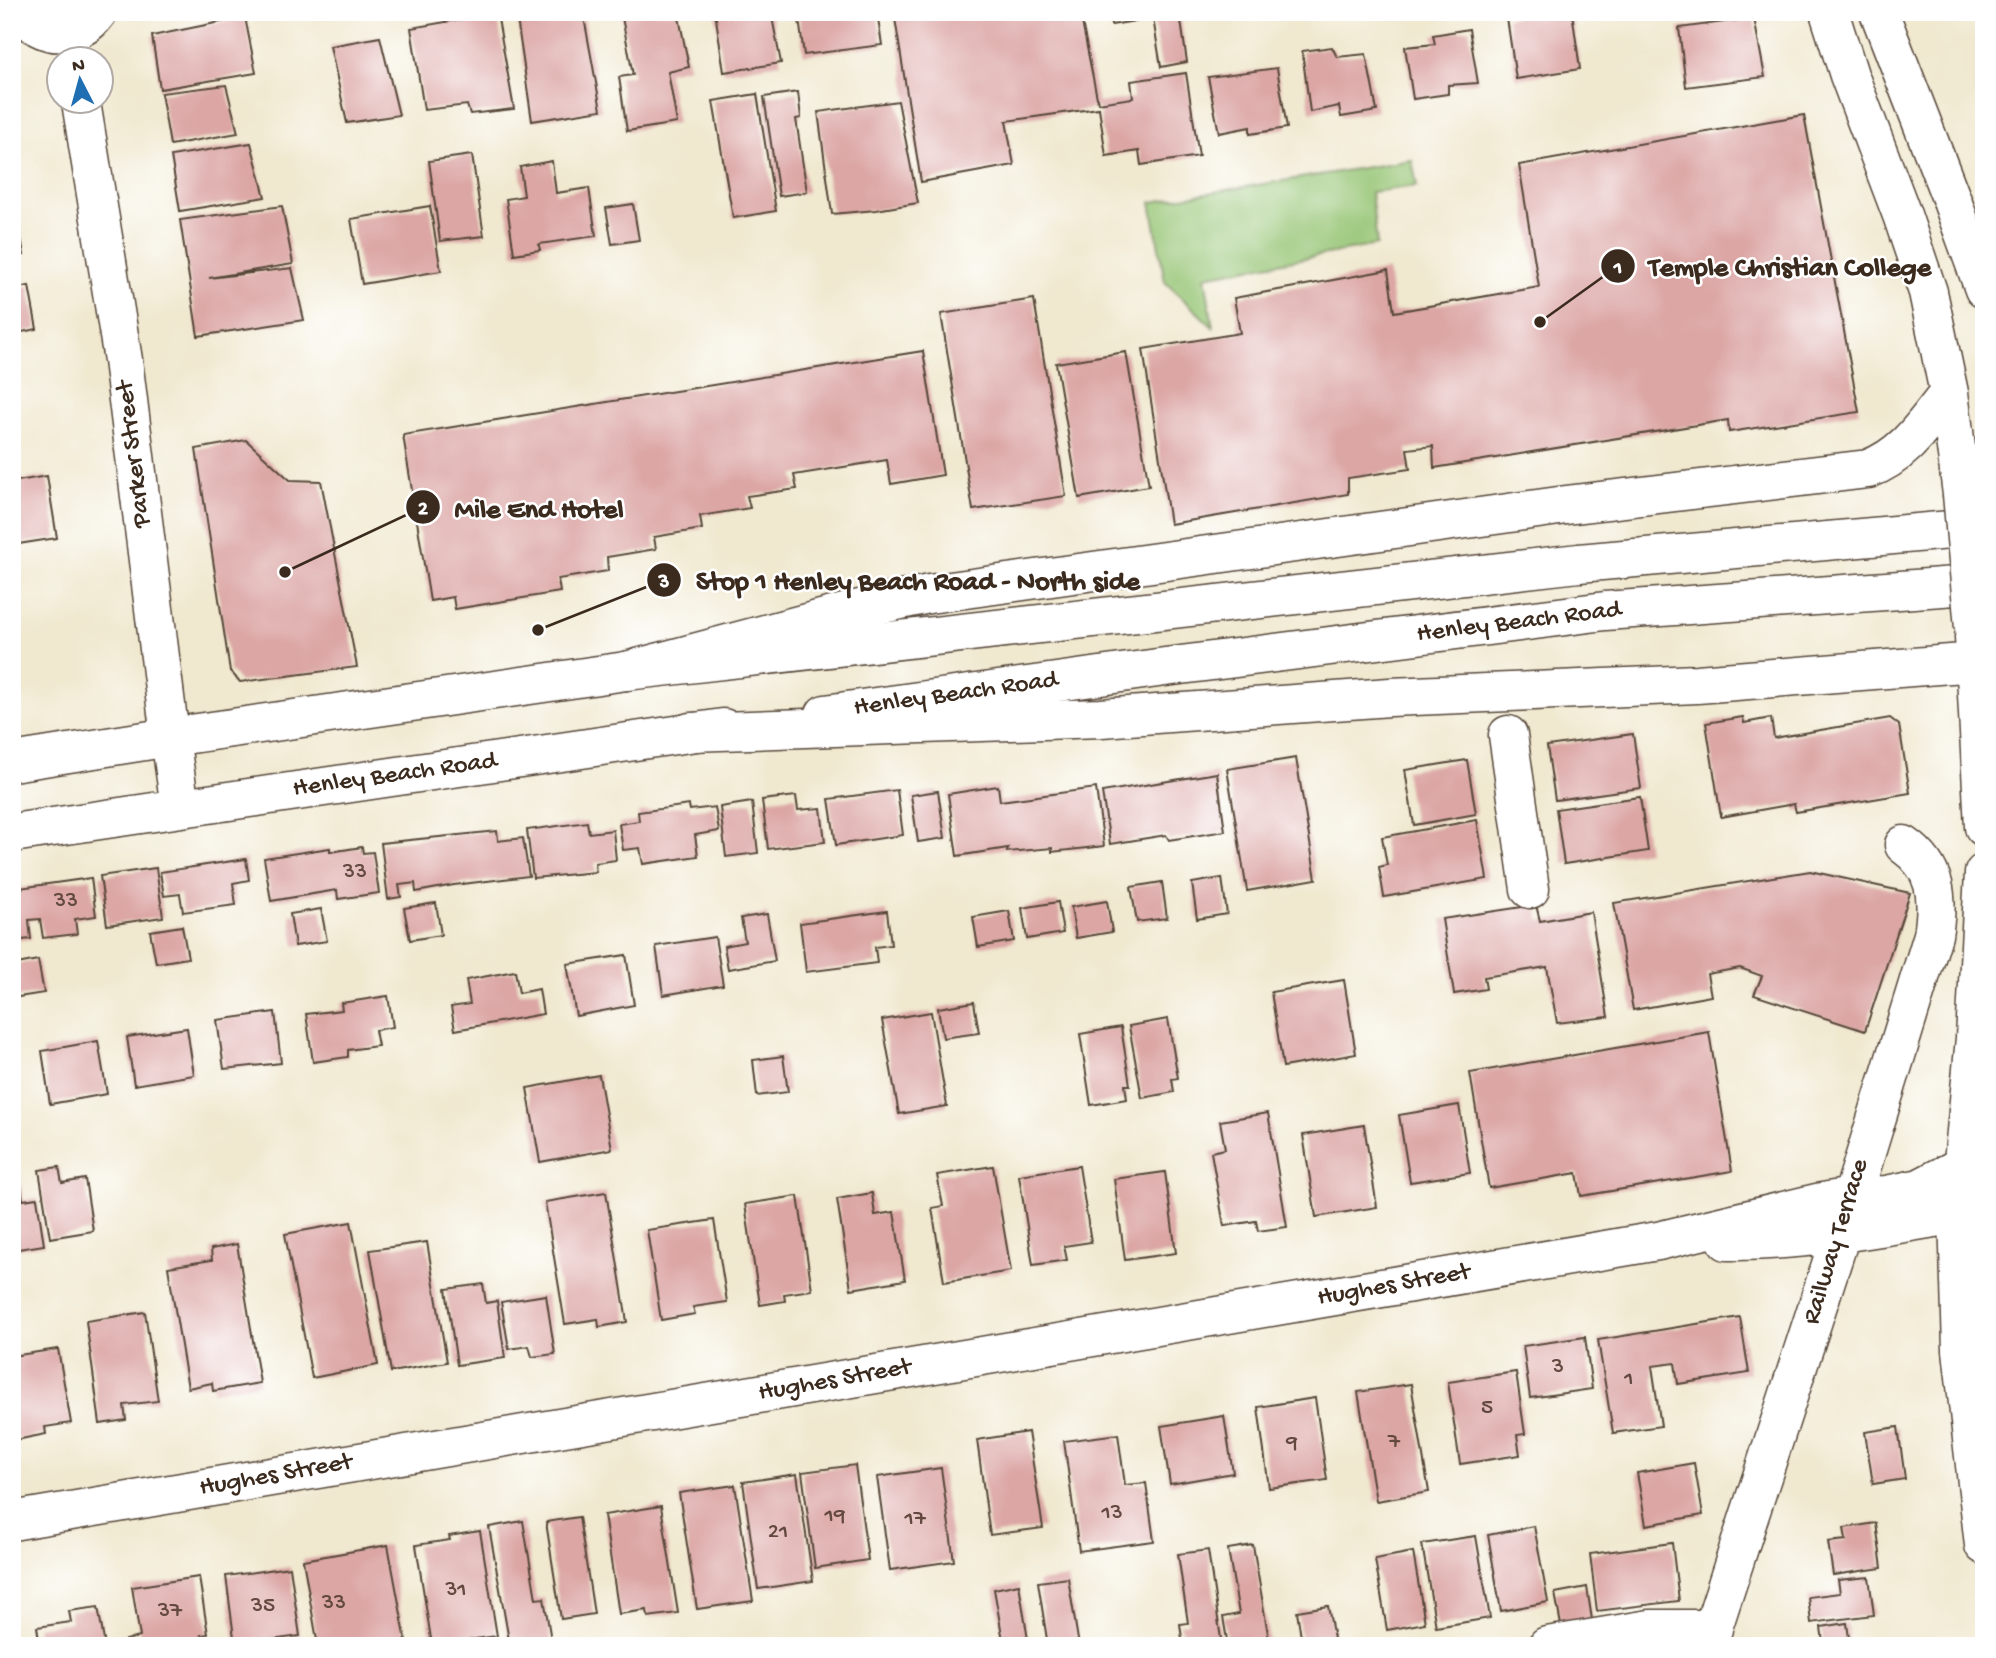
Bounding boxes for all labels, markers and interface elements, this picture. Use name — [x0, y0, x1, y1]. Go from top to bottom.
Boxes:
north arrow — [46, 46, 116, 116]
text: N — [71, 54, 86, 79]
callout: Temple Christian College — [1600, 241, 1946, 290]
text: Temple Christian College — [1647, 253, 1933, 286]
text: 1 — [1613, 257, 1622, 282]
street label: Parker Street — [110, 376, 160, 530]
callout: Mile End Hotel — [406, 482, 638, 531]
text: Mile End Hotel — [454, 495, 624, 528]
text: 2 — [418, 498, 429, 523]
callout: Stop 1 Henley Beach Road - North side — [647, 555, 1154, 604]
text: Stop 1 Henley Beach Road - North side — [696, 567, 1141, 600]
text: 3 — [658, 571, 670, 596]
street label: Henley Beach Road — [1415, 595, 1625, 651]
street label: Henley Beach Road — [852, 665, 1062, 725]
street label: Henley Beach Road — [291, 746, 501, 806]
house number: 33 — [342, 859, 367, 886]
house number: 33 — [53, 888, 78, 915]
street label: Railway Terrace — [1797, 1155, 1877, 1329]
street label: Hughes Street — [1315, 1257, 1475, 1315]
street label: Hughes Street — [756, 1352, 916, 1410]
house number: 3 — [1551, 1354, 1564, 1381]
house number: 1 — [1623, 1366, 1634, 1393]
house number: 5 — [1481, 1395, 1493, 1422]
house number: 7 — [1387, 1429, 1401, 1456]
house number: 9 — [1285, 1430, 1298, 1457]
street label: Hughes Street — [197, 1447, 357, 1505]
house number: 13 — [1100, 1500, 1123, 1527]
house number: 19 — [824, 1503, 846, 1530]
house number: 17 — [903, 1506, 927, 1533]
house number: 21 — [768, 1519, 788, 1546]
house number: 31 — [444, 1577, 467, 1604]
house number: 33 — [321, 1590, 346, 1617]
house number: 35 — [250, 1593, 275, 1620]
house number: 37 — [157, 1598, 183, 1625]

